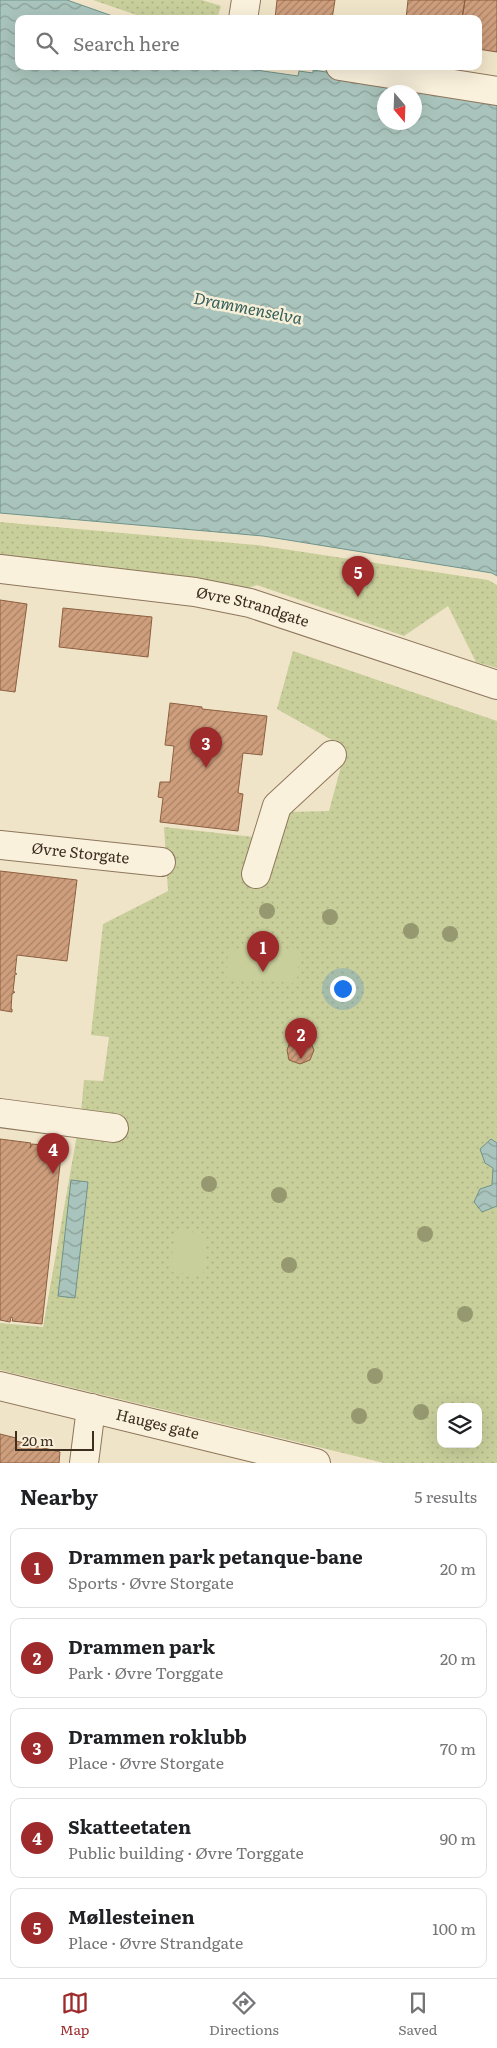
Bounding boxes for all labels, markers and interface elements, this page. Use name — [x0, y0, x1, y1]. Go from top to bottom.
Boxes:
search box — [15, 15, 482, 70]
icon: search — [33, 29, 61, 57]
text: Search here — [73, 29, 180, 57]
north arrow — [377, 85, 422, 130]
water label: Drammenselva — [192, 285, 305, 329]
pin: 5 — [342, 556, 374, 597]
street label: Øvre Strandgate — [195, 580, 313, 632]
pin: 3 — [190, 727, 222, 768]
street label: Øvre Storgate — [31, 835, 131, 869]
pin: 1 — [247, 931, 279, 972]
your location — [330, 976, 356, 1002]
pin: 2 — [285, 1018, 317, 1059]
pin: 4 — [37, 1133, 69, 1174]
street label: Hauges gate — [114, 1402, 202, 1444]
map controls — [437, 1403, 482, 1448]
button: layers — [437, 1403, 482, 1448]
scale bar — [15, 1428, 94, 1451]
text: 20 m — [22, 1430, 54, 1450]
text: Nearby — [20, 1480, 98, 1511]
text: 5 results — [414, 1484, 477, 1508]
text: Drammen park petanque-bane — [68, 1542, 363, 1570]
text: 1 — [34, 1556, 40, 1580]
text: 20 m — [440, 1556, 476, 1580]
text: Sports · Øvre Storgate — [68, 1570, 234, 1594]
text: Drammen park — [68, 1632, 215, 1660]
text: 2 — [33, 1646, 41, 1670]
text: 20 m — [440, 1646, 476, 1670]
text: Park · Øvre Torggate — [68, 1660, 223, 1684]
text: Drammen roklubb — [68, 1722, 247, 1750]
text: 3 — [33, 1736, 41, 1760]
text: 70 m — [440, 1736, 476, 1760]
text: Place · Øvre Storgate — [68, 1750, 224, 1774]
text: Skatteetaten — [68, 1812, 191, 1840]
text: 4 — [32, 1826, 42, 1850]
text: 90 m — [440, 1826, 476, 1850]
text: Public building · Øvre Torggate — [68, 1840, 304, 1864]
text: Møllesteinen — [68, 1902, 195, 1930]
text: 5 — [33, 1916, 41, 1940]
text: 100 m — [432, 1916, 476, 1940]
text: Place · Øvre Strandgate — [68, 1930, 243, 1954]
tab: Map — [60, 1989, 90, 2039]
tab: Directions — [209, 1989, 279, 2039]
tab: Saved — [398, 1989, 437, 2039]

